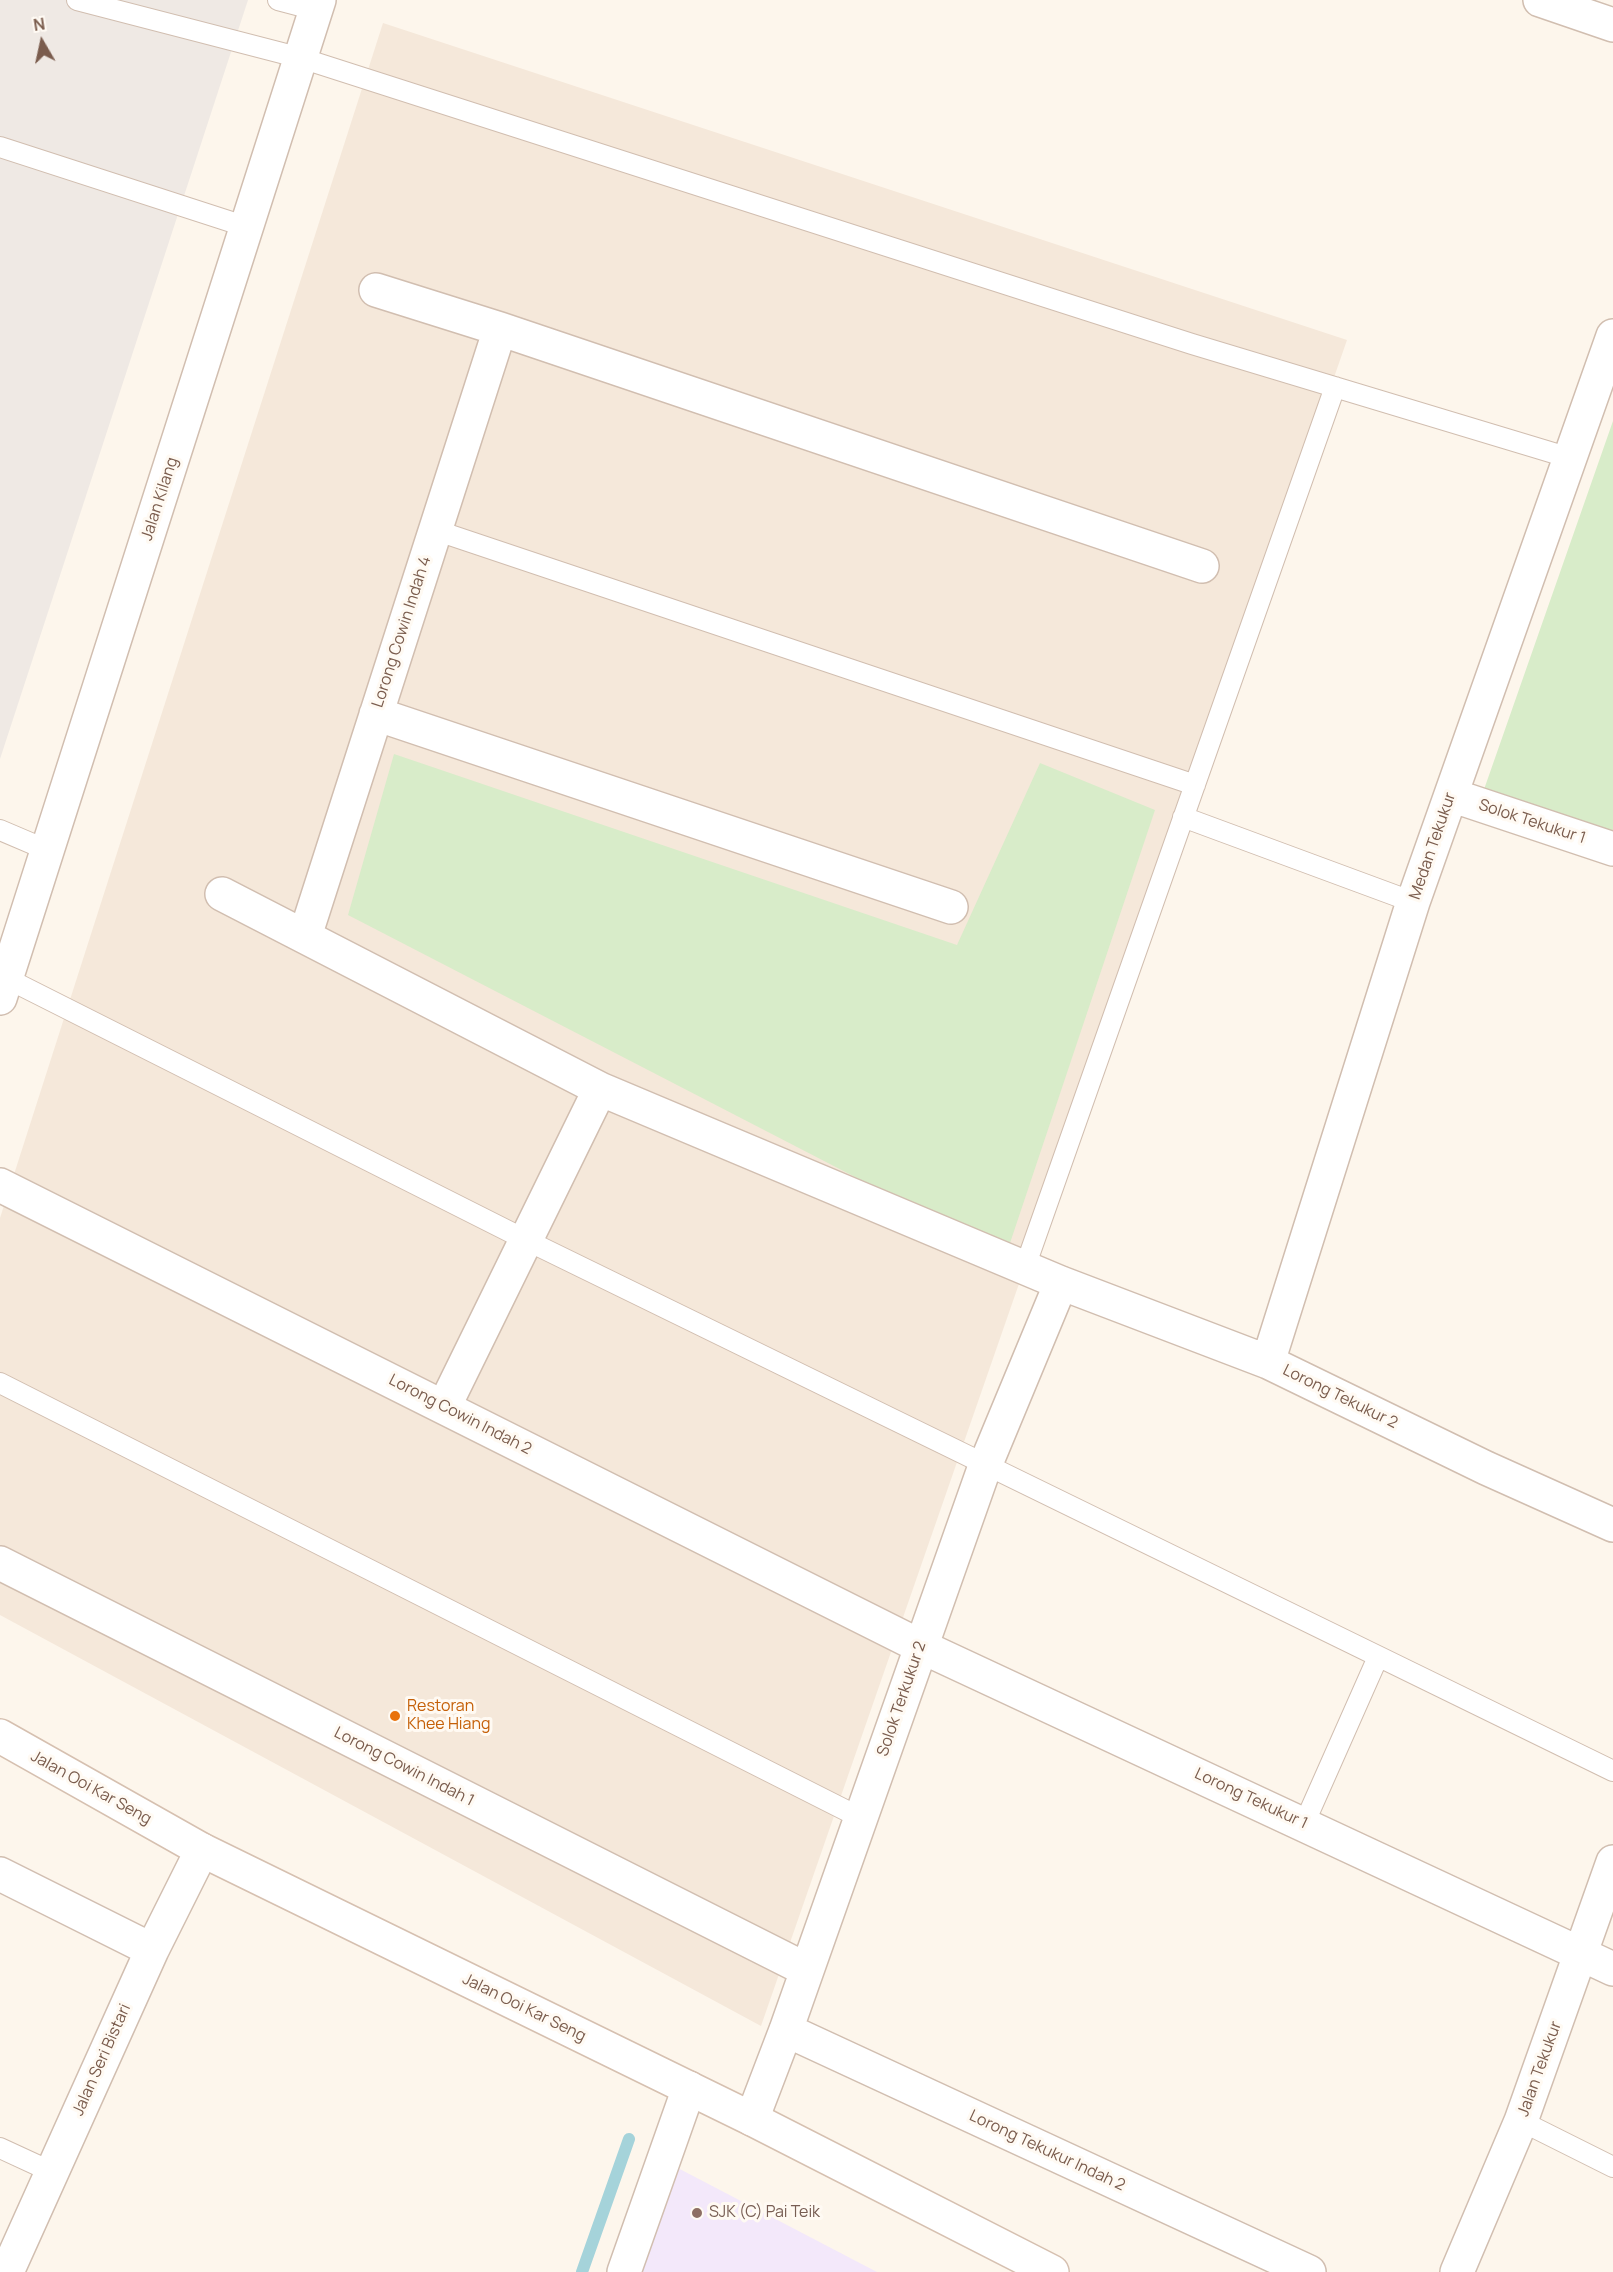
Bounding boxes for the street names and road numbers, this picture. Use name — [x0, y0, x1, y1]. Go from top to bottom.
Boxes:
street label: Jalan Kilang — [138, 455, 182, 543]
street label: Lorong Cowin Indah 4 — [368, 554, 436, 710]
street label: Medan Tekukur — [1406, 790, 1460, 902]
street label: Solok Tekukur 1 — [1476, 796, 1588, 848]
street label: Lorong Tekukur 2 — [1279, 1361, 1401, 1433]
street label: Lorong Cowin Indah 2 — [385, 1371, 535, 1459]
street label: Solok Terkukur 2 — [873, 1639, 931, 1759]
street label: Lorong Cowin Indah 1 — [331, 1723, 477, 1811]
street label: Jalan Ooi Kar Seng — [27, 1747, 155, 1829]
street label: Lorong Tekukur 1 — [1191, 1764, 1311, 1834]
street label: Jalan Ooi Kar Seng — [459, 1970, 589, 2046]
street label: Jalan Seri Bistari — [69, 2001, 135, 2119]
street label: Jalan Tekukur — [1514, 2019, 1566, 2119]
street label: Lorong Tekukur Indah 2 — [966, 2106, 1128, 2196]

